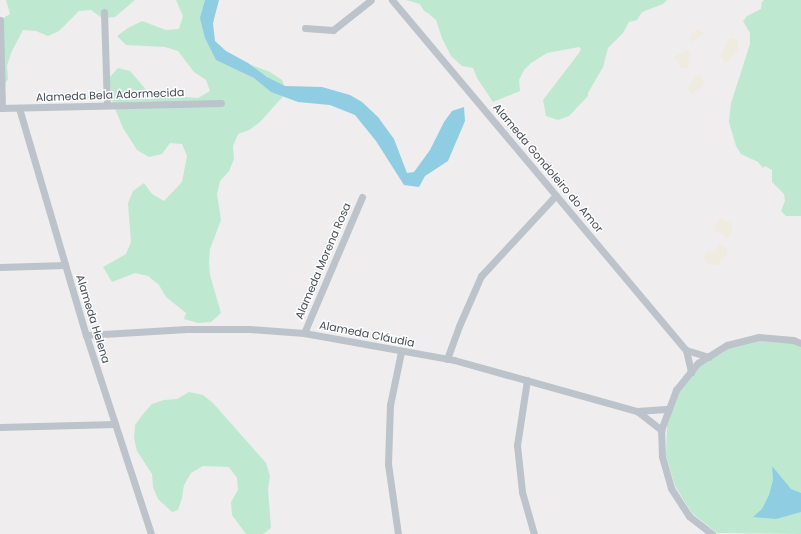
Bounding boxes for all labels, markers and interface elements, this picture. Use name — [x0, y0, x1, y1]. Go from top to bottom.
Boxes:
street label: Alameda Bela Adormecida — [36, 86, 184, 104]
street label: Alameda Gondoleiro do Amor — [490, 101, 606, 235]
street label: Alameda Morena Rosa — [292, 201, 354, 321]
street label: Alameda Helena — [73, 273, 113, 365]
street label: Alameda Cláudia — [318, 318, 416, 350]

